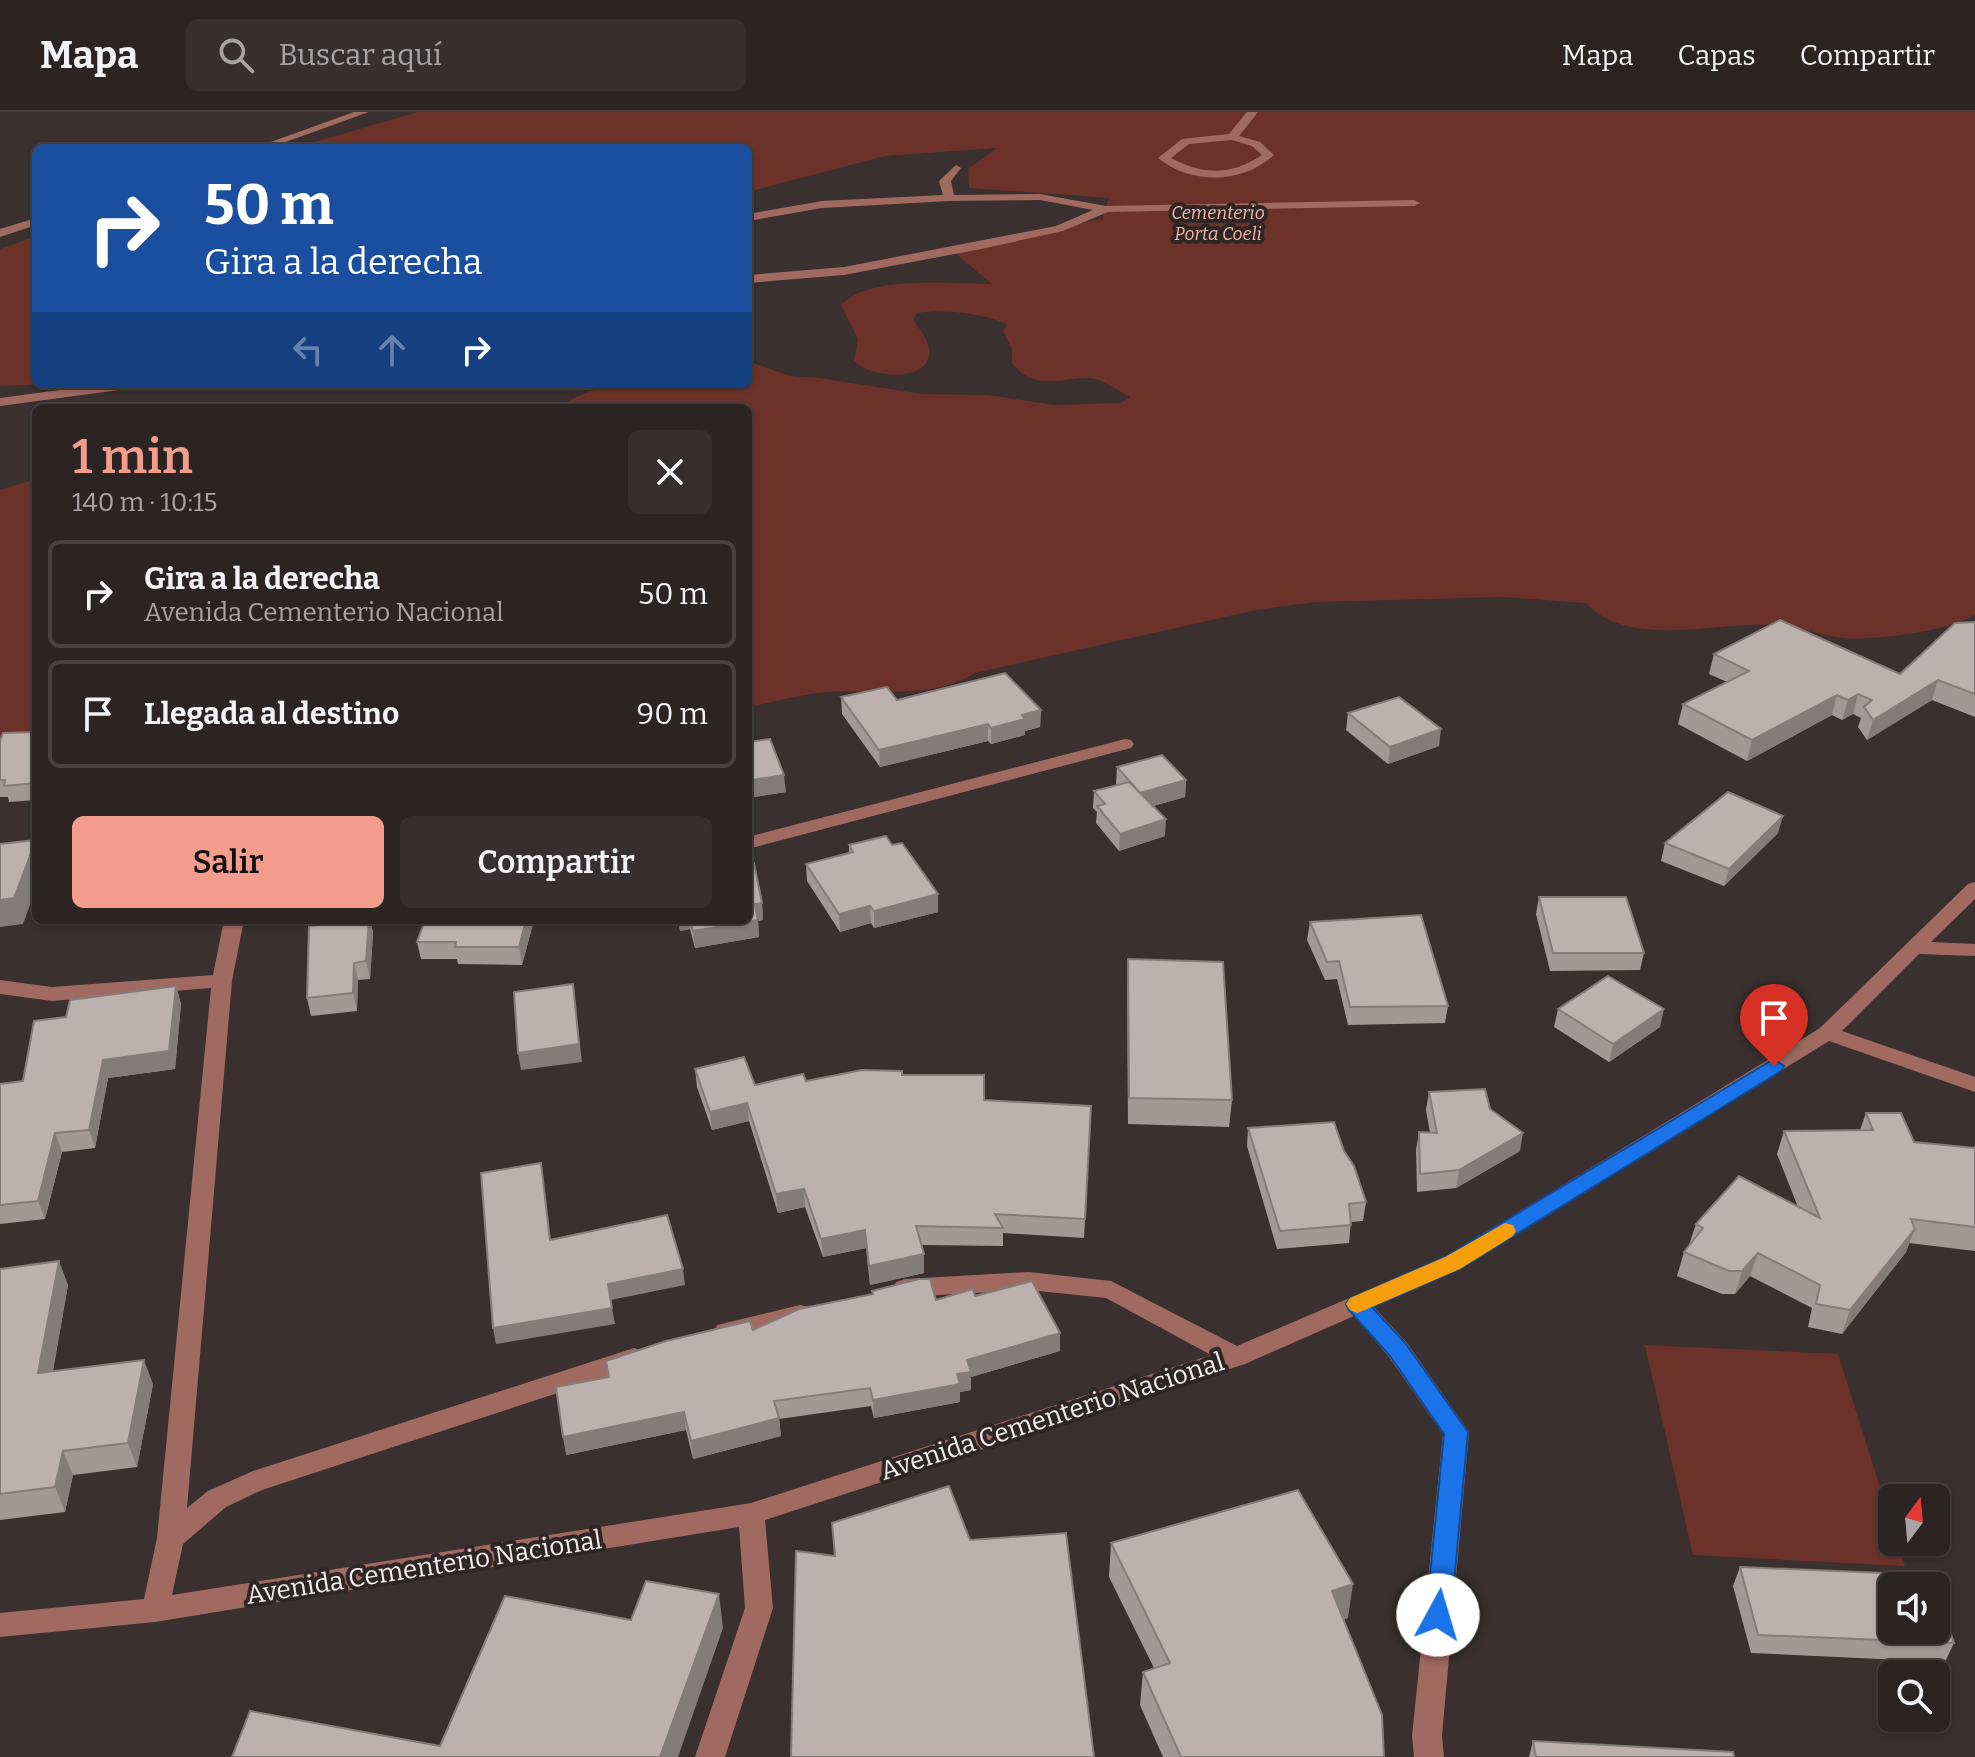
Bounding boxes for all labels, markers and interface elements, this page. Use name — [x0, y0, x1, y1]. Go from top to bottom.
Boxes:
search box — [186, 19, 746, 91]
text: Mapa — [40, 32, 138, 78]
icon: search — [214, 33, 258, 77]
text: Buscar aquí — [278, 37, 442, 73]
text: Mapa — [1562, 39, 1633, 72]
text: Capas — [1677, 39, 1756, 72]
text: Compartir — [1800, 39, 1935, 72]
text: 50 m — [204, 172, 334, 239]
icon: right — [72, 176, 176, 280]
park label: Cementerio Porta Coeli — [1171, 202, 1265, 245]
text: Gira a la derecha — [204, 240, 482, 284]
icon: left — [286, 328, 330, 372]
icon: ahead — [370, 328, 414, 372]
icon: right — [454, 328, 498, 372]
text: 1 min — [72, 428, 193, 486]
button: close — [628, 430, 712, 514]
text: 140 m · 10:15 — [72, 487, 217, 518]
text: Gira a la derecha — [144, 561, 380, 597]
icon: right — [76, 572, 120, 616]
text: 50 m — [638, 576, 708, 612]
text: Avenida Cementerio Nacional — [144, 597, 504, 628]
icon: arrive — [76, 692, 120, 736]
text: Llegada al destino — [144, 696, 399, 732]
text: 90 m — [637, 696, 708, 732]
button: Salir — [72, 816, 384, 908]
button: Compartir — [400, 816, 712, 908]
pin — [1740, 984, 1808, 1066]
icon: arrive — [1752, 996, 1796, 1040]
street label: Avenida Cementerio Nacional — [876, 1346, 1228, 1487]
north arrow — [1878, 1484, 1950, 1556]
map controls — [1878, 1484, 1950, 1732]
street label: Avenida Cementerio Nacional — [244, 1524, 604, 1611]
button: sound — [1878, 1572, 1950, 1644]
position arrow — [1396, 1573, 1480, 1657]
button: search — [1878, 1660, 1950, 1732]

